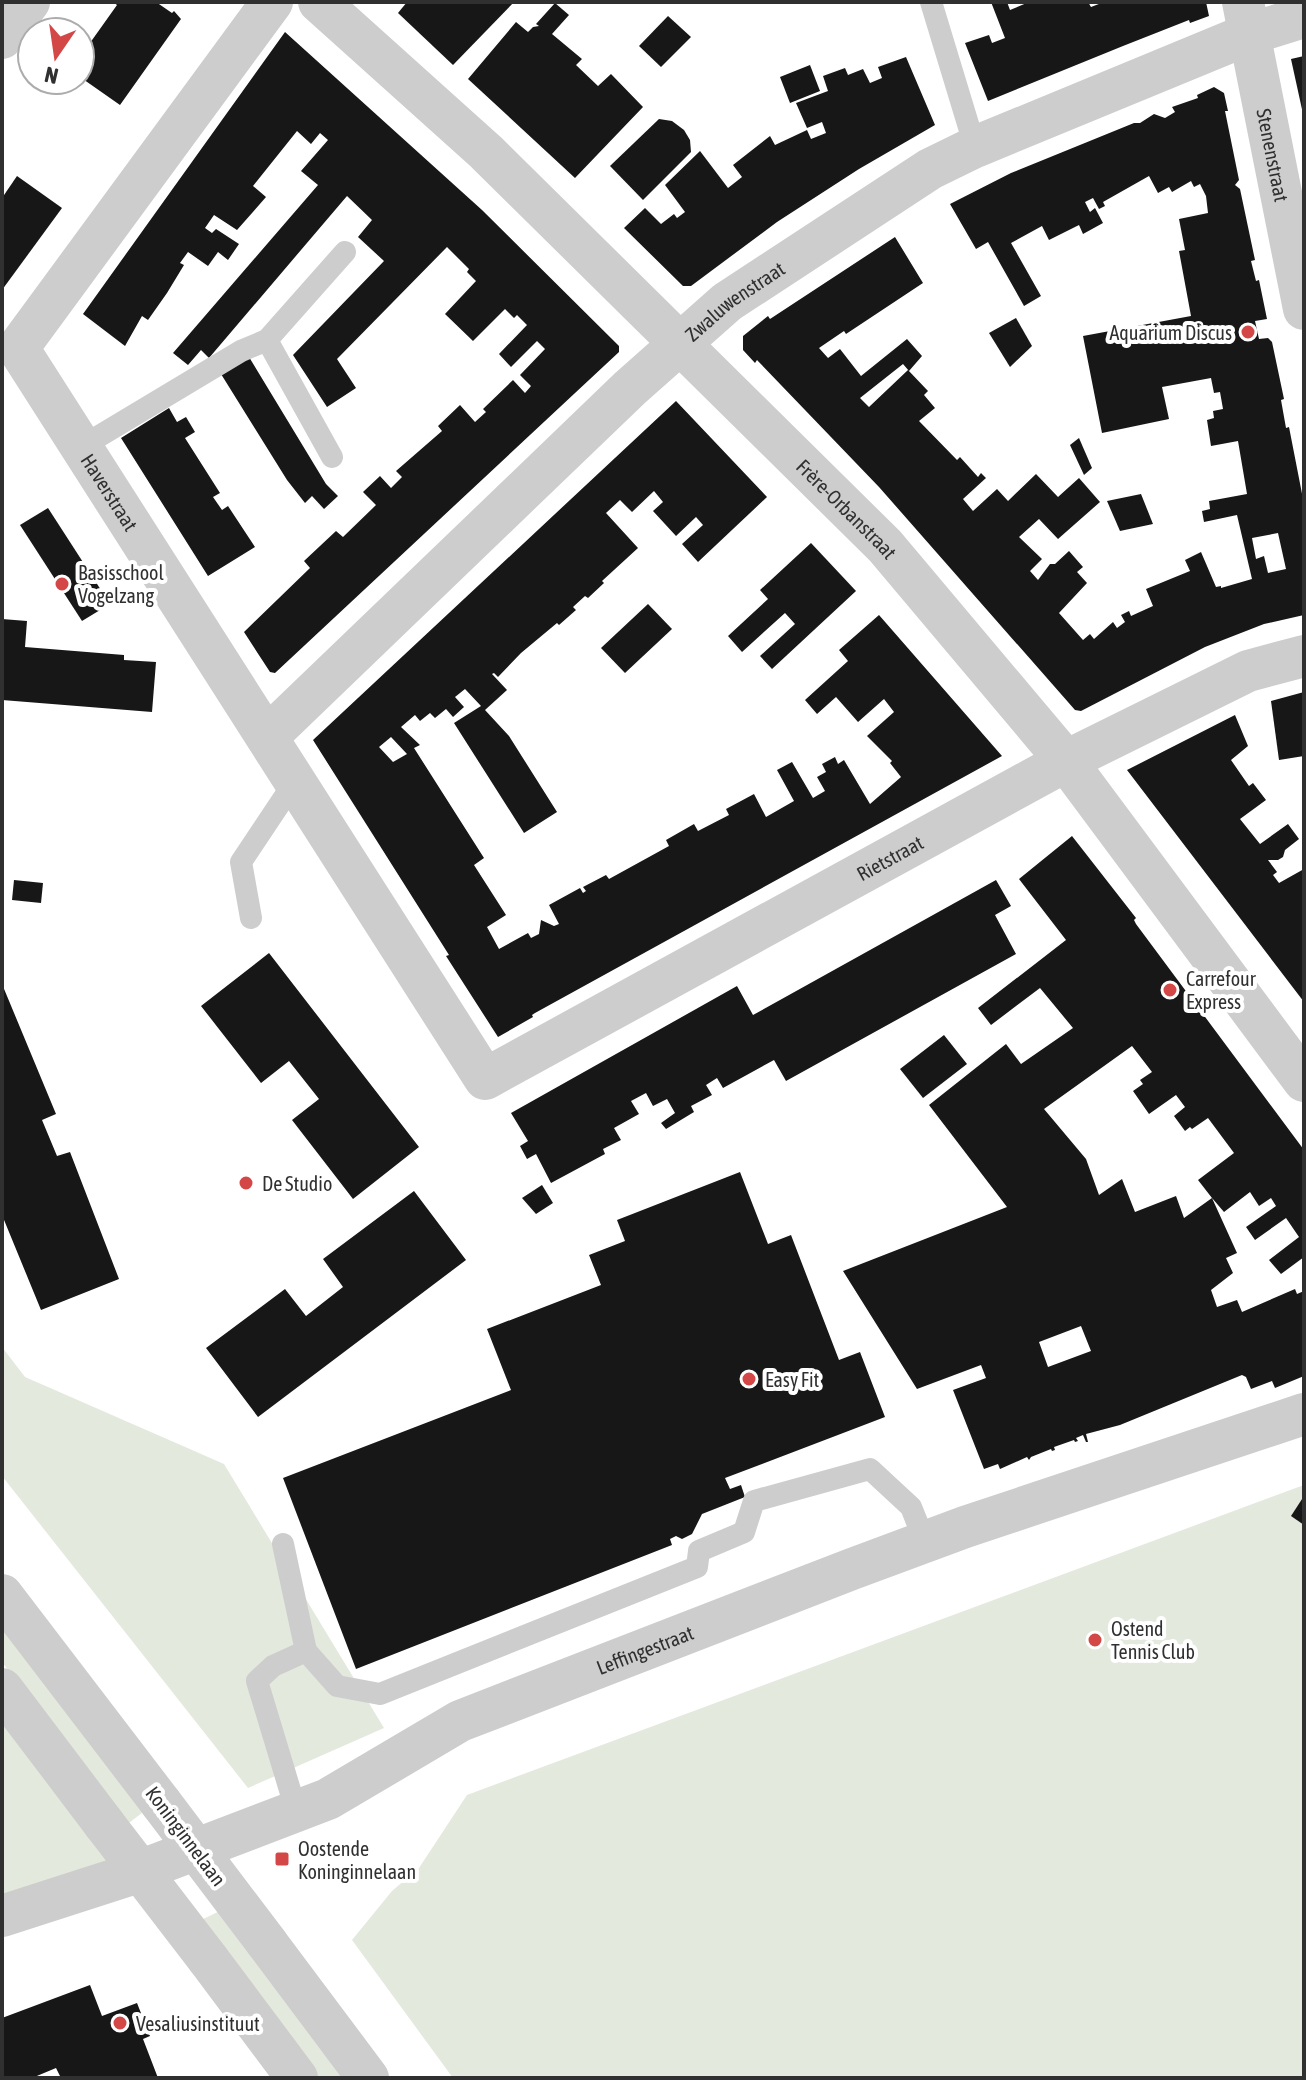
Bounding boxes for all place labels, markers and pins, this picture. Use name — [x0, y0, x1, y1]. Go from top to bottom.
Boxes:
place label: Aquarium Discus — [1109, 321, 1232, 344]
marker: Aquarium Discus — [1239, 323, 1257, 341]
place label: Basisschool Vogelzang — [78, 561, 164, 607]
marker: Basisschool Vogelzang — [53, 575, 71, 593]
place label: Carrefour Express — [1186, 967, 1257, 1013]
marker: Carrefour Express — [1161, 981, 1179, 999]
place label: De Studio — [262, 1172, 332, 1195]
marker: De Studio — [237, 1174, 255, 1192]
place label: Easy Fit — [765, 1368, 820, 1391]
marker: Easy Fit — [740, 1370, 758, 1388]
place label: Ostend Tennis Club — [1111, 1617, 1195, 1663]
marker: Ostend Tennis Club — [1086, 1631, 1104, 1649]
place label: Oostende Koninginnelaan — [298, 1837, 416, 1883]
marker: Oostende Koninginnelaan — [273, 1850, 291, 1868]
place label: Vesaliusinstituut — [136, 2012, 260, 2035]
marker: Vesaliusinstituut — [111, 2014, 129, 2032]

